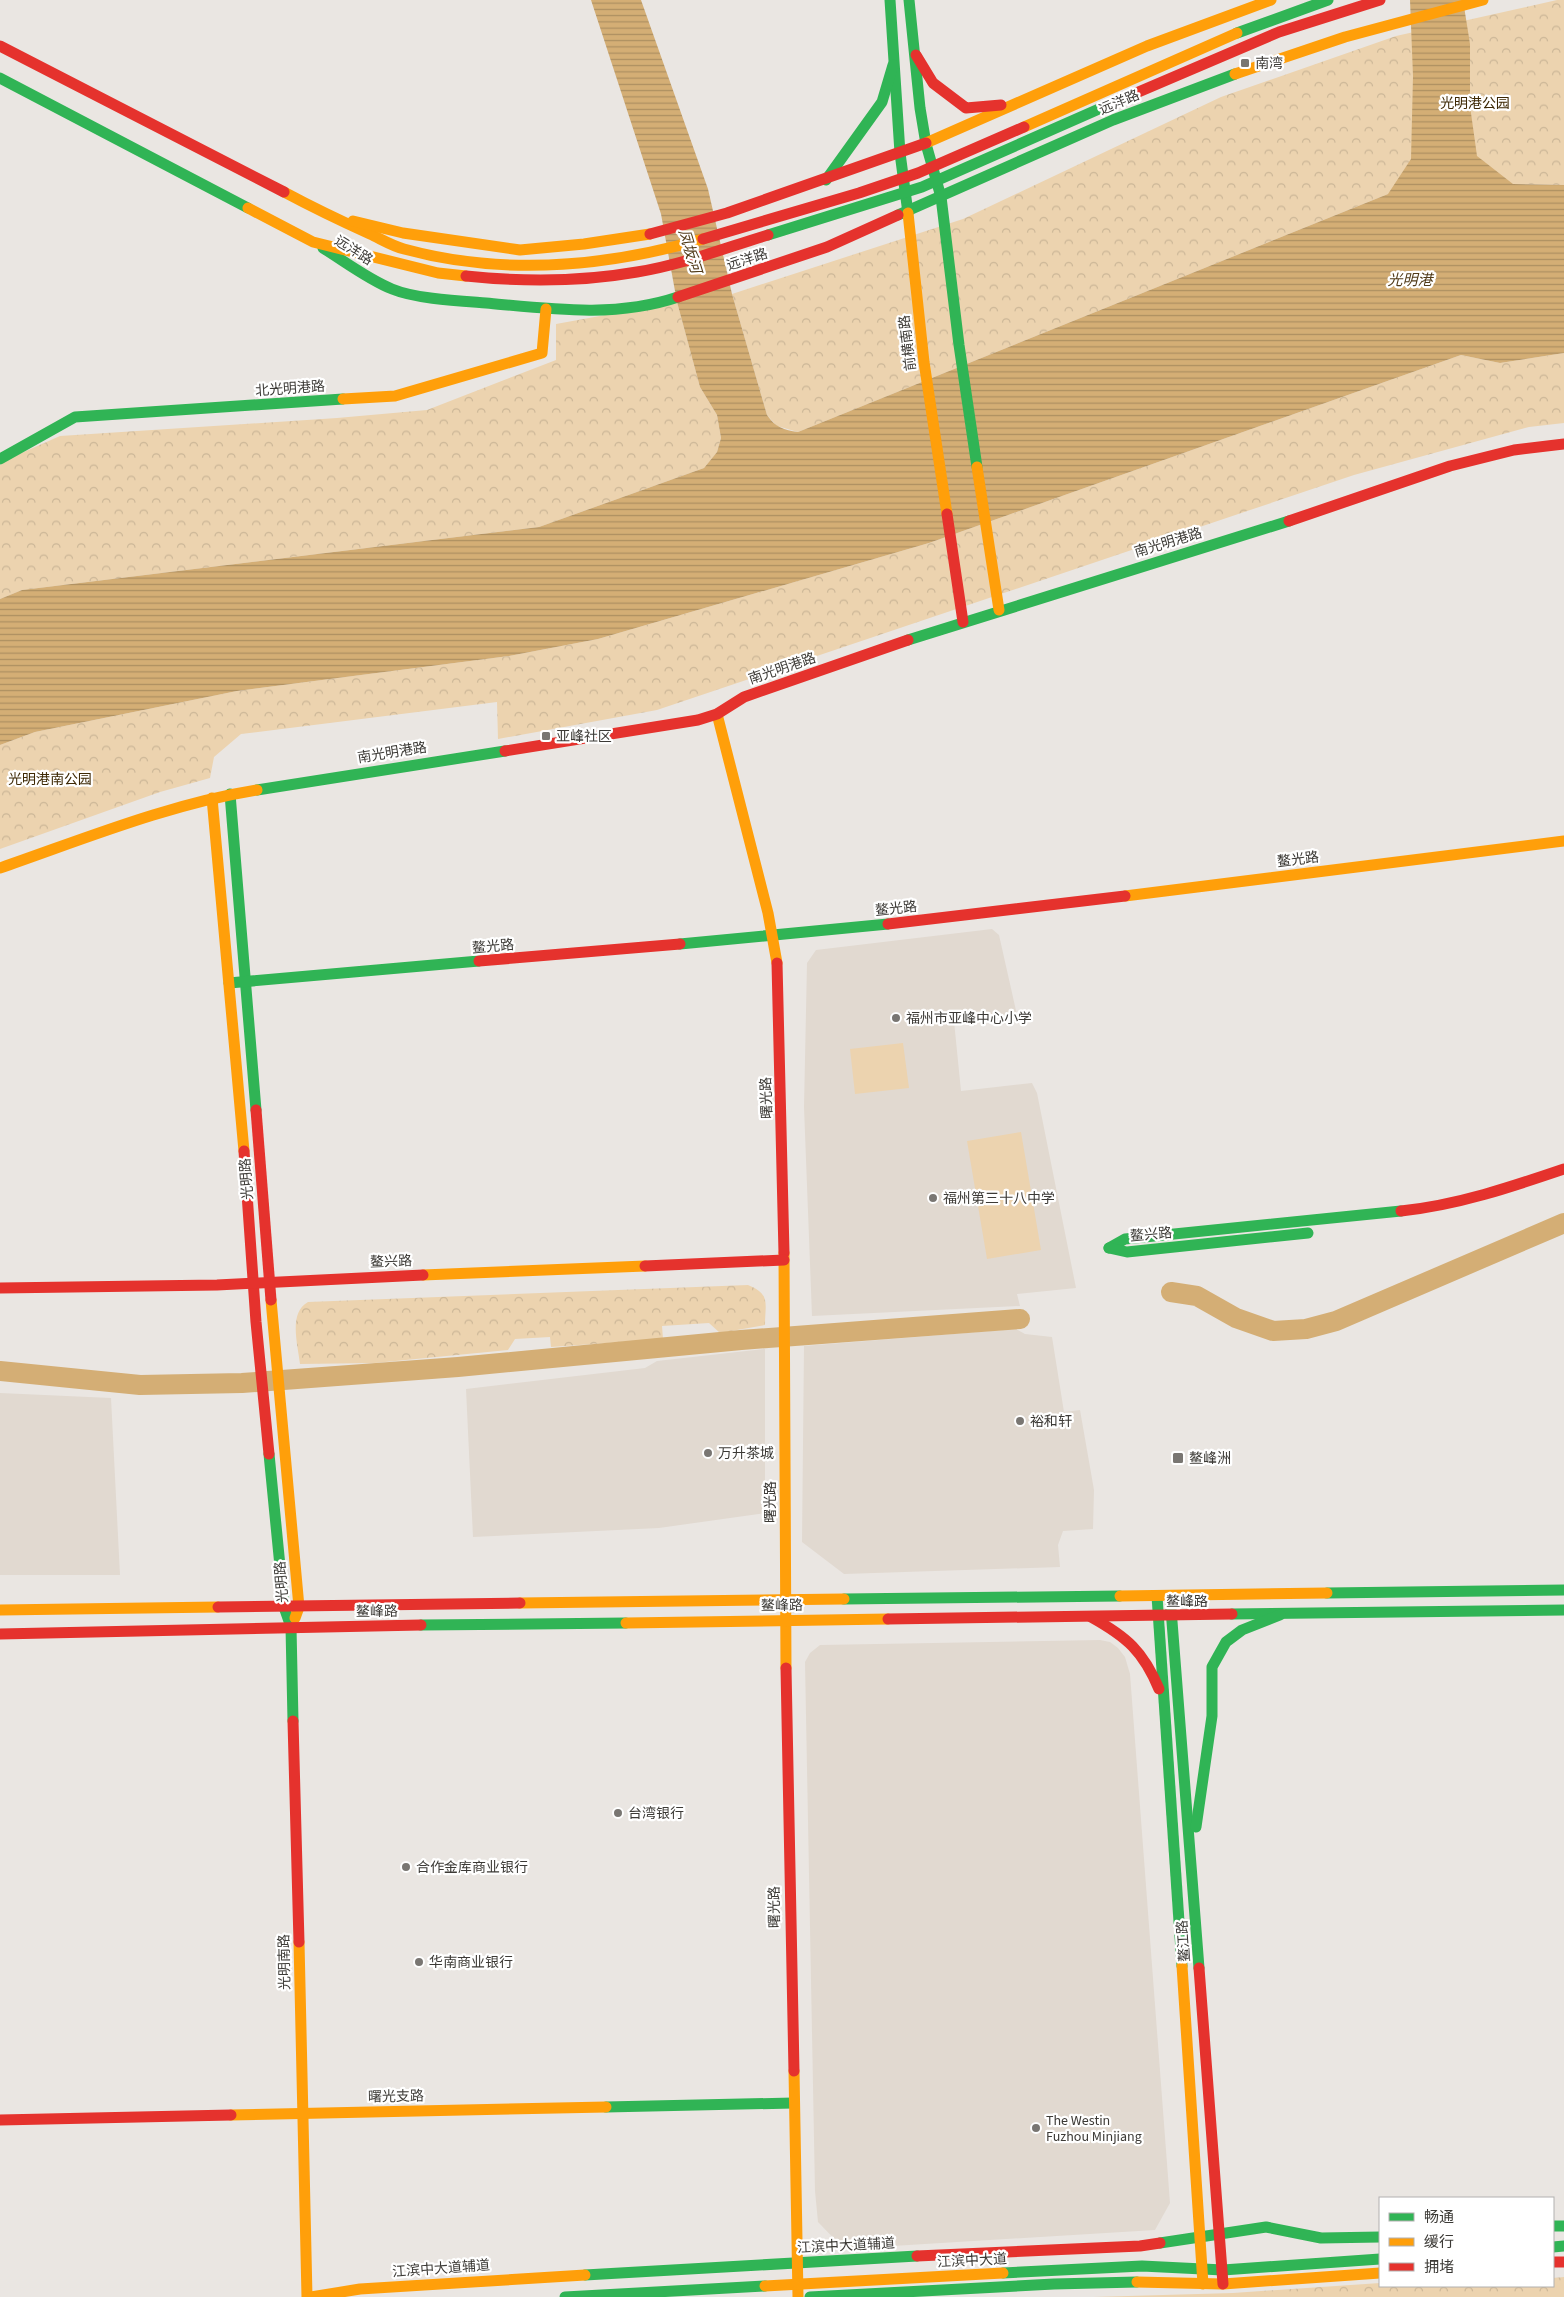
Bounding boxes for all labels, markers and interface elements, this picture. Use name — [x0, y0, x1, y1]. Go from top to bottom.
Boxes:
place label: 南湾 — [1255, 54, 1283, 74]
marker: 南湾 — [1239, 57, 1251, 69]
street label: 远洋路 — [1096, 86, 1143, 120]
park label: 光明港公园 — [1440, 94, 1510, 114]
water label: 凤坂河 — [673, 227, 707, 279]
street label: 远洋路 — [330, 231, 377, 270]
street label: 远洋路 — [724, 244, 770, 276]
water label: 光明港 — [1387, 270, 1434, 291]
street label: 前横南路 — [895, 314, 921, 372]
street label: 北光明港路 — [254, 377, 326, 401]
street label: 南光明港路 — [1132, 523, 1205, 563]
street label: 南光明港路 — [746, 648, 819, 690]
place label: 亚峰社区 — [556, 727, 612, 747]
marker: 亚峰社区 — [540, 730, 552, 742]
street label: 南光明港路 — [356, 738, 428, 768]
park label: 光明港南公园 — [8, 770, 92, 790]
street label: 鳌光路 — [1276, 848, 1320, 872]
street label: 鳌光路 — [874, 897, 918, 921]
street label: 鳌光路 — [471, 935, 515, 959]
place label: 福州市亚峰中心小学 — [906, 1009, 1032, 1029]
marker: 福州市亚峰中心小学 — [890, 1012, 902, 1024]
street label: 曙光路 — [756, 1077, 778, 1119]
street label: 光明路 — [236, 1157, 258, 1201]
place label: 福州第三十八中学 — [943, 1189, 1055, 1209]
marker: 福州第三十八中学 — [927, 1192, 939, 1204]
street label: 鳌兴路 — [1129, 1223, 1173, 1247]
street label: 鳌兴路 — [370, 1251, 412, 1273]
place label: 裕和轩 — [1030, 1412, 1072, 1432]
marker: 裕和轩 — [1014, 1415, 1026, 1427]
place label: 万升茶城 — [718, 1444, 774, 1464]
marker: 万升茶城 — [702, 1447, 714, 1459]
place label: 鳌峰洲 — [1189, 1449, 1231, 1469]
marker: 鳌峰洲 — [1171, 1451, 1185, 1465]
street label: 曙光路 — [761, 1481, 781, 1523]
street label: 光明路 — [271, 1560, 293, 1604]
street label: 鳌峰路 — [1166, 1592, 1208, 1612]
street label: 鳌峰路 — [761, 1596, 803, 1616]
street label: 鳌峰路 — [356, 1602, 398, 1622]
place label: 台湾银行 — [628, 1804, 684, 1824]
marker: 台湾银行 — [612, 1807, 624, 1819]
place label: 合作金库商业银行 — [416, 1858, 528, 1878]
marker: 合作金库商业银行 — [400, 1861, 412, 1873]
street label: 曙光路 — [765, 1886, 785, 1928]
street label: 鳌江路 — [1173, 1919, 1195, 1963]
street label: 光明南路 — [275, 1934, 295, 1990]
place label: 华南商业银行 — [429, 1953, 513, 1973]
marker: 华南商业银行 — [413, 1956, 425, 1968]
street label: 曙光支路 — [368, 2087, 424, 2107]
place label: The Westin Fuzhou Minjiang — [1046, 2111, 1142, 2147]
marker: The Westin Fuzhou Minjiang — [1030, 2122, 1042, 2134]
legend — [1379, 2197, 1554, 2287]
text: 畅通 — [1424, 2207, 1454, 2228]
text: 缓行 — [1424, 2232, 1454, 2253]
street label: 江滨中大道辅道 — [797, 2233, 896, 2259]
street label: 江滨中大道 — [937, 2249, 1008, 2273]
street label: 江滨中大道辅道 — [391, 2256, 491, 2282]
text: 拥堵 — [1424, 2257, 1454, 2278]

